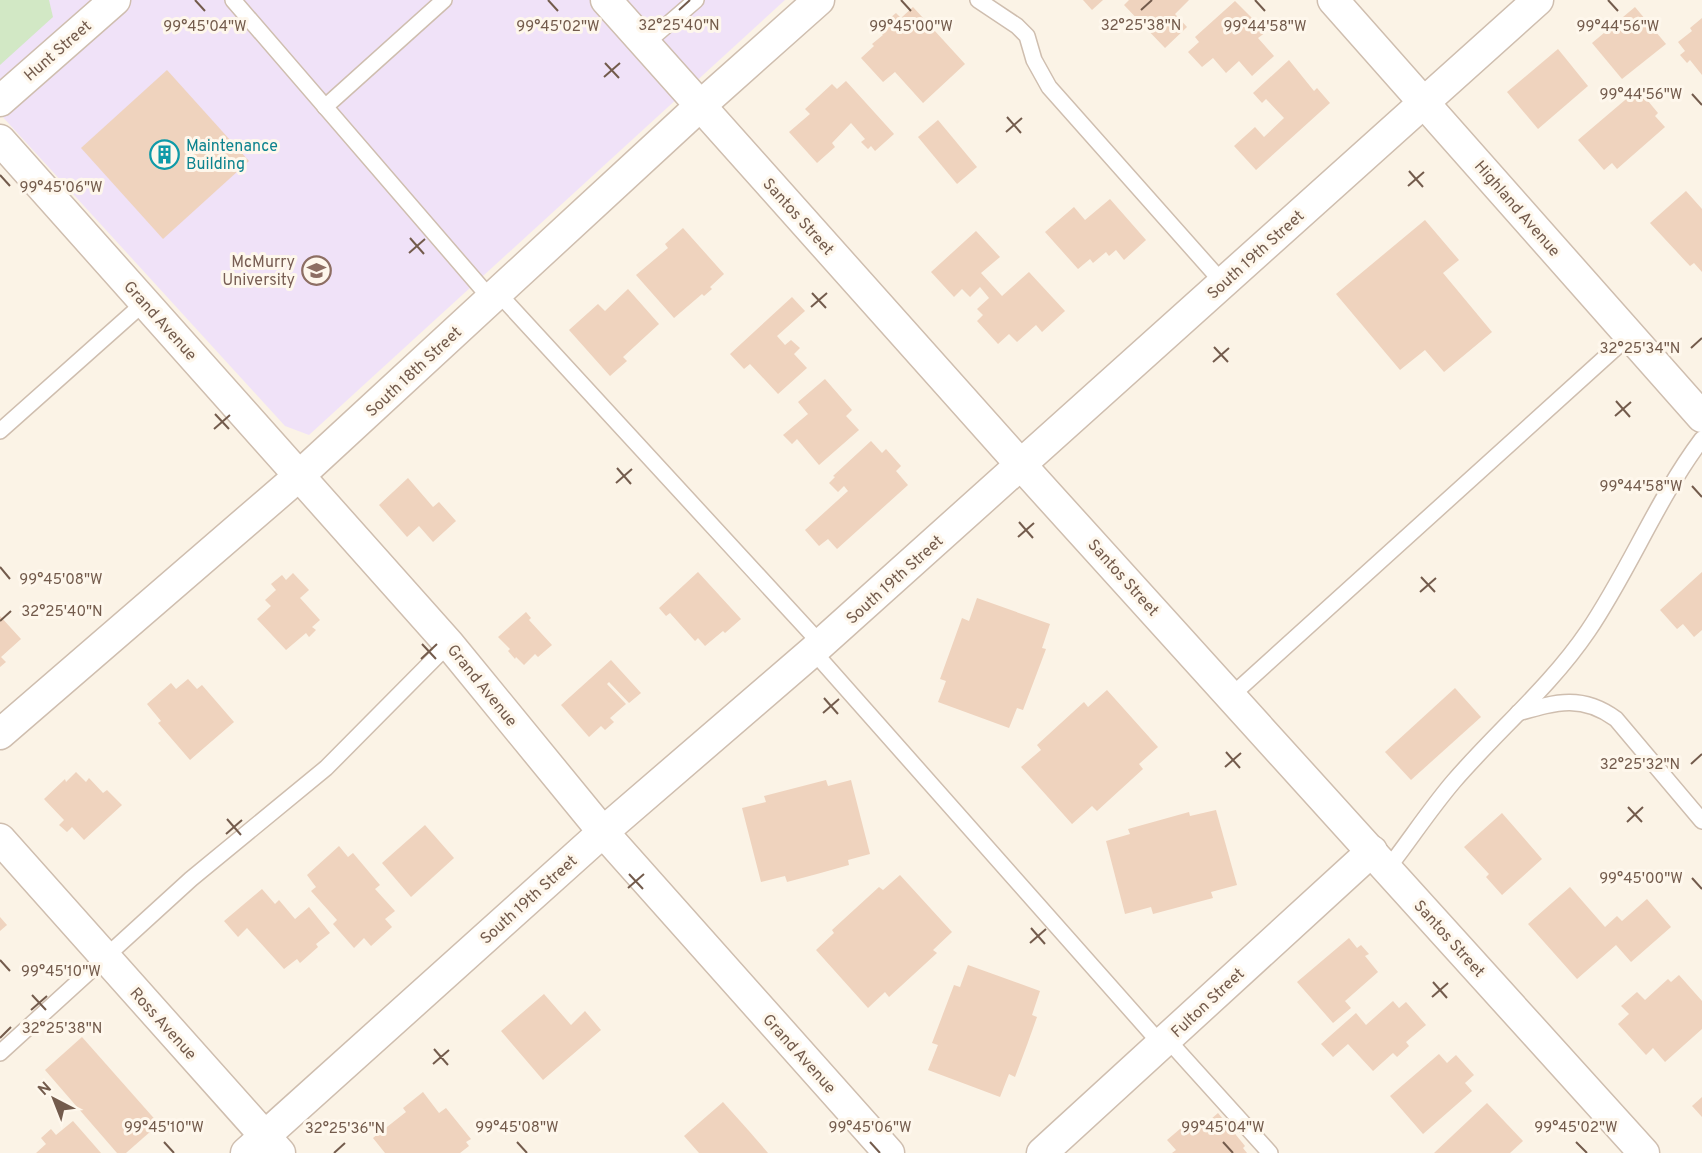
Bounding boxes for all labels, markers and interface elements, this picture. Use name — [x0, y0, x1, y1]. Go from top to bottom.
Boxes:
street label: Hunt Street — [20, 17, 96, 86]
text: 32°25'40"N — [638, 17, 720, 36]
text: 32°25'38"N — [1101, 17, 1181, 36]
text: 99°45'04"W — [163, 18, 247, 37]
text: 99°45'02"W — [516, 18, 600, 37]
text: 99°45'00"W — [869, 18, 953, 37]
text: 99°44'58"W — [1223, 18, 1307, 37]
text: 99°44'56"W — [1577, 18, 1659, 37]
text: 99°44'56"W — [1600, 86, 1682, 105]
place label: Maintenance Building — [186, 137, 278, 175]
building icon: Maintenance Building — [149, 138, 181, 170]
street label: Highland Avenue — [1469, 157, 1564, 262]
street label: Santos Street — [758, 175, 837, 260]
text: 99°45'06"W — [19, 179, 103, 198]
street label: South 19th Street — [1204, 207, 1309, 304]
place label: McMurry University — [222, 253, 295, 291]
school or university icon: McMurry University — [300, 254, 332, 286]
street label: Grand Avenue — [118, 277, 201, 365]
street label: South 18th Street — [362, 323, 466, 422]
text: 32°25'34"N — [1600, 340, 1680, 359]
text: 99°44'58"W — [1599, 478, 1683, 497]
street label: South 19th Street — [843, 532, 948, 629]
street label: Santos Street — [1083, 536, 1162, 621]
text: 99°45'08"W — [19, 571, 103, 590]
text: 32°25'40"N — [21, 603, 103, 622]
street label: Grand Avenue — [442, 641, 521, 732]
text: 32°25'32"N — [1600, 756, 1680, 775]
street label: South 19th Street — [477, 852, 582, 949]
text: 99°45'00"W — [1599, 870, 1683, 889]
street label: Santos Street — [1409, 897, 1488, 982]
text: 99°45'10"W — [21, 963, 101, 982]
street label: Fulton Street — [1167, 964, 1249, 1043]
street label: Ross Avenue — [125, 984, 200, 1065]
street label: Grand Avenue — [757, 1010, 840, 1098]
text: 32°25'38"N — [22, 1020, 102, 1039]
north arrow — [24, 1069, 84, 1129]
text: N — [34, 1078, 56, 1101]
text: 99°45'10"W — [124, 1119, 204, 1138]
text: 99°45'08"W — [475, 1119, 559, 1138]
text: 99°45'06"W — [828, 1119, 912, 1138]
text: 99°45'04"W — [1181, 1119, 1265, 1138]
text: 99°45'02"W — [1534, 1119, 1618, 1138]
text: 32°25'36"N — [305, 1120, 385, 1139]

